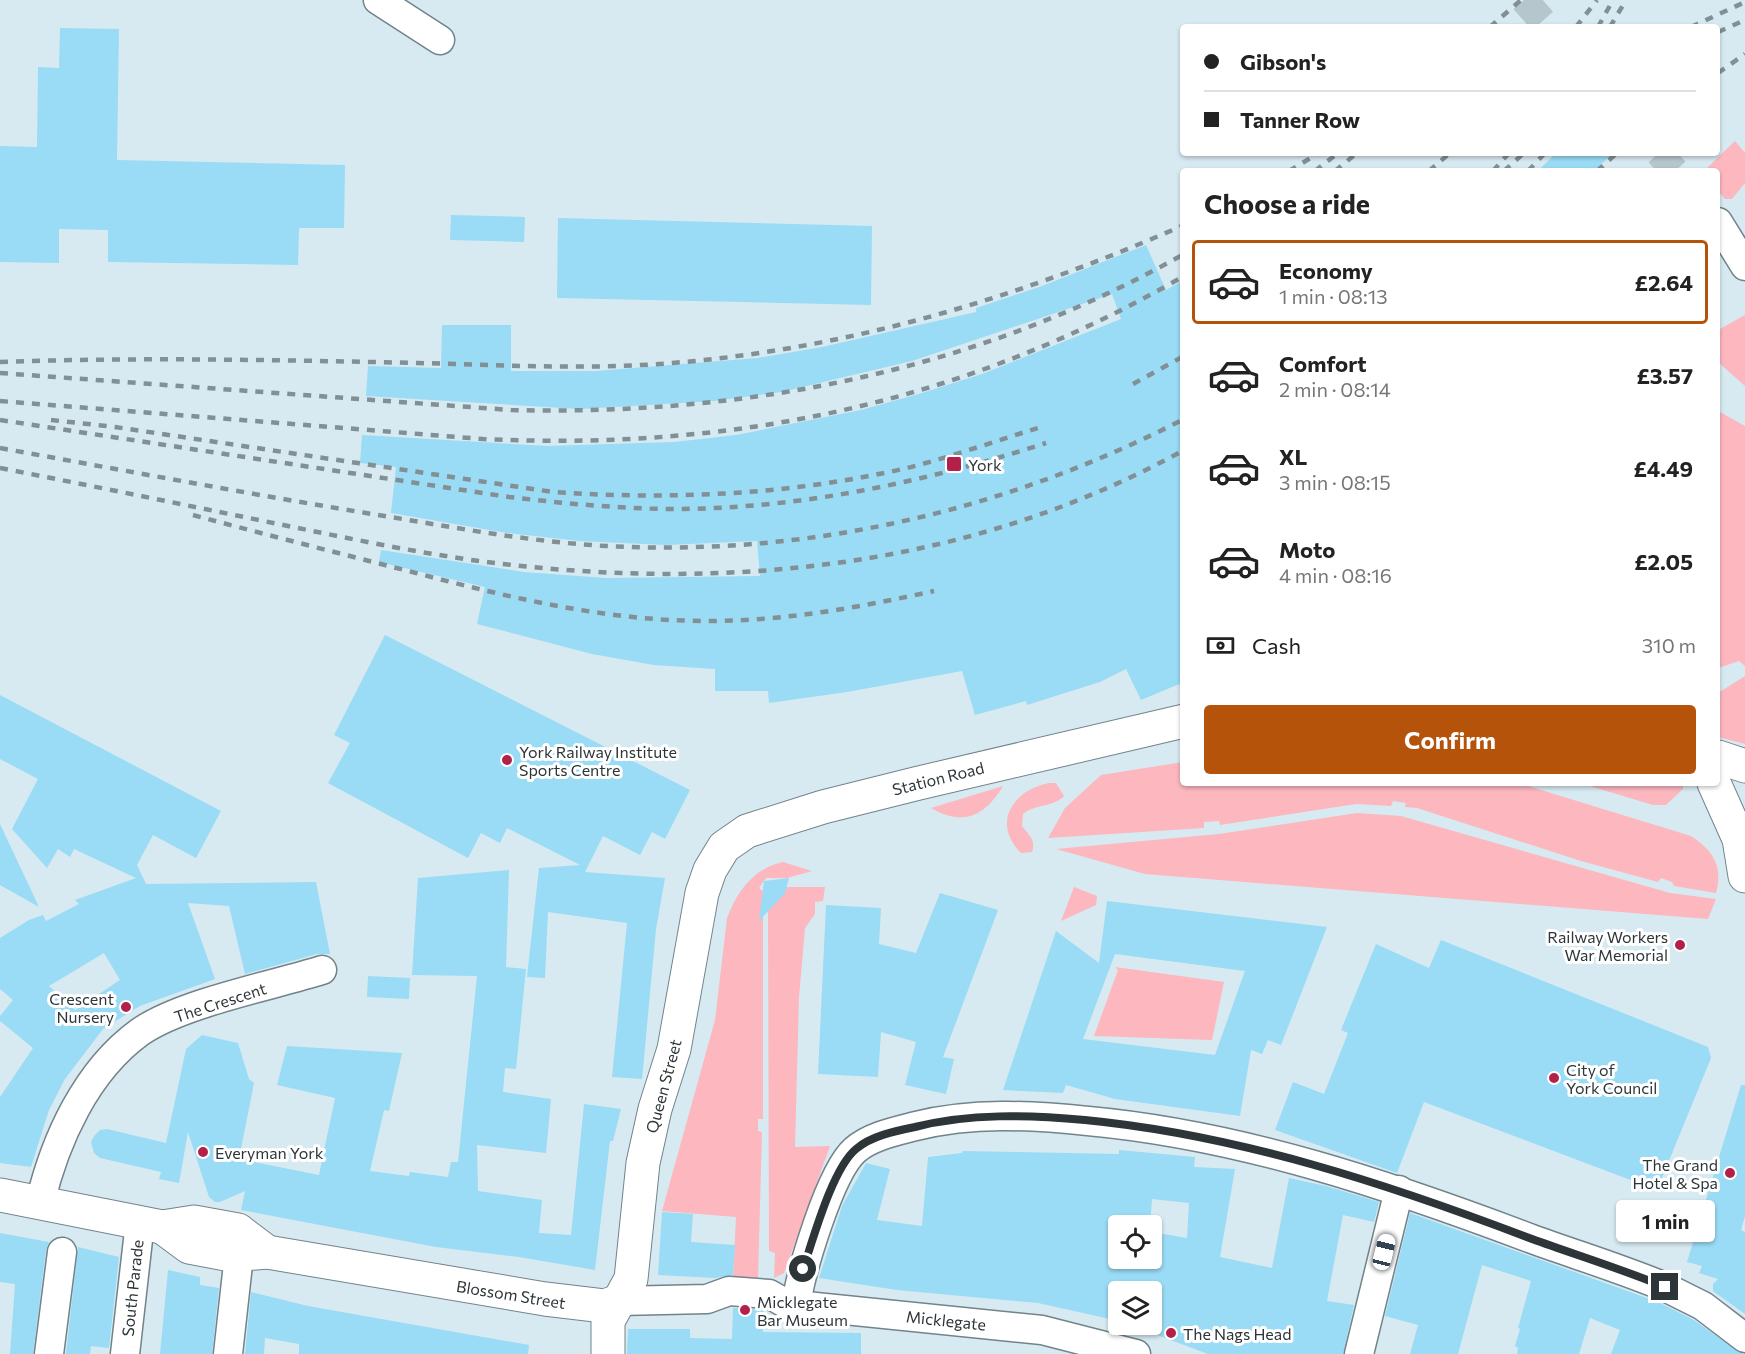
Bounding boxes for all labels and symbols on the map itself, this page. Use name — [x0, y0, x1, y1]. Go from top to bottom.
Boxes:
marker: York — [945, 455, 963, 473]
place label: York — [968, 455, 1002, 474]
place label: York Railway Institute Sports Centre — [519, 742, 677, 779]
marker: York Railway Institute Sports Centre — [500, 753, 514, 767]
street label: Station Road — [890, 757, 986, 799]
place label: Railway Workers War Memorial — [1547, 927, 1668, 964]
marker: Railway Workers War Memorial — [1673, 938, 1687, 952]
street label: The Crescent — [172, 978, 269, 1026]
place label: Crescent Nursery — [49, 989, 114, 1026]
marker: Crescent Nursery — [119, 1000, 133, 1014]
street label: Queen Street — [641, 1037, 685, 1135]
place label: City of York Council — [1566, 1060, 1657, 1097]
marker: City of York Council — [1547, 1071, 1561, 1085]
place label: Everyman York — [215, 1143, 324, 1162]
marker: Everyman York — [196, 1145, 210, 1159]
place label: The Grand Hotel & Spa — [1633, 1155, 1718, 1192]
marker: The Grand Hotel & Spa — [1723, 1166, 1737, 1180]
callout: 1 min — [1616, 1200, 1714, 1242]
car — [1371, 1232, 1397, 1272]
street label: South Parade — [117, 1239, 147, 1337]
route start — [789, 1255, 816, 1282]
route end — [1651, 1273, 1678, 1300]
street label: Blossom Street — [455, 1276, 567, 1312]
place label: Micklegate Bar Museum — [757, 1292, 848, 1329]
marker: Micklegate Bar Museum — [738, 1303, 752, 1317]
street label: Micklegate — [905, 1306, 987, 1334]
place label: The Nags Head — [1183, 1324, 1291, 1343]
marker: The Nags Head — [1164, 1326, 1178, 1340]

